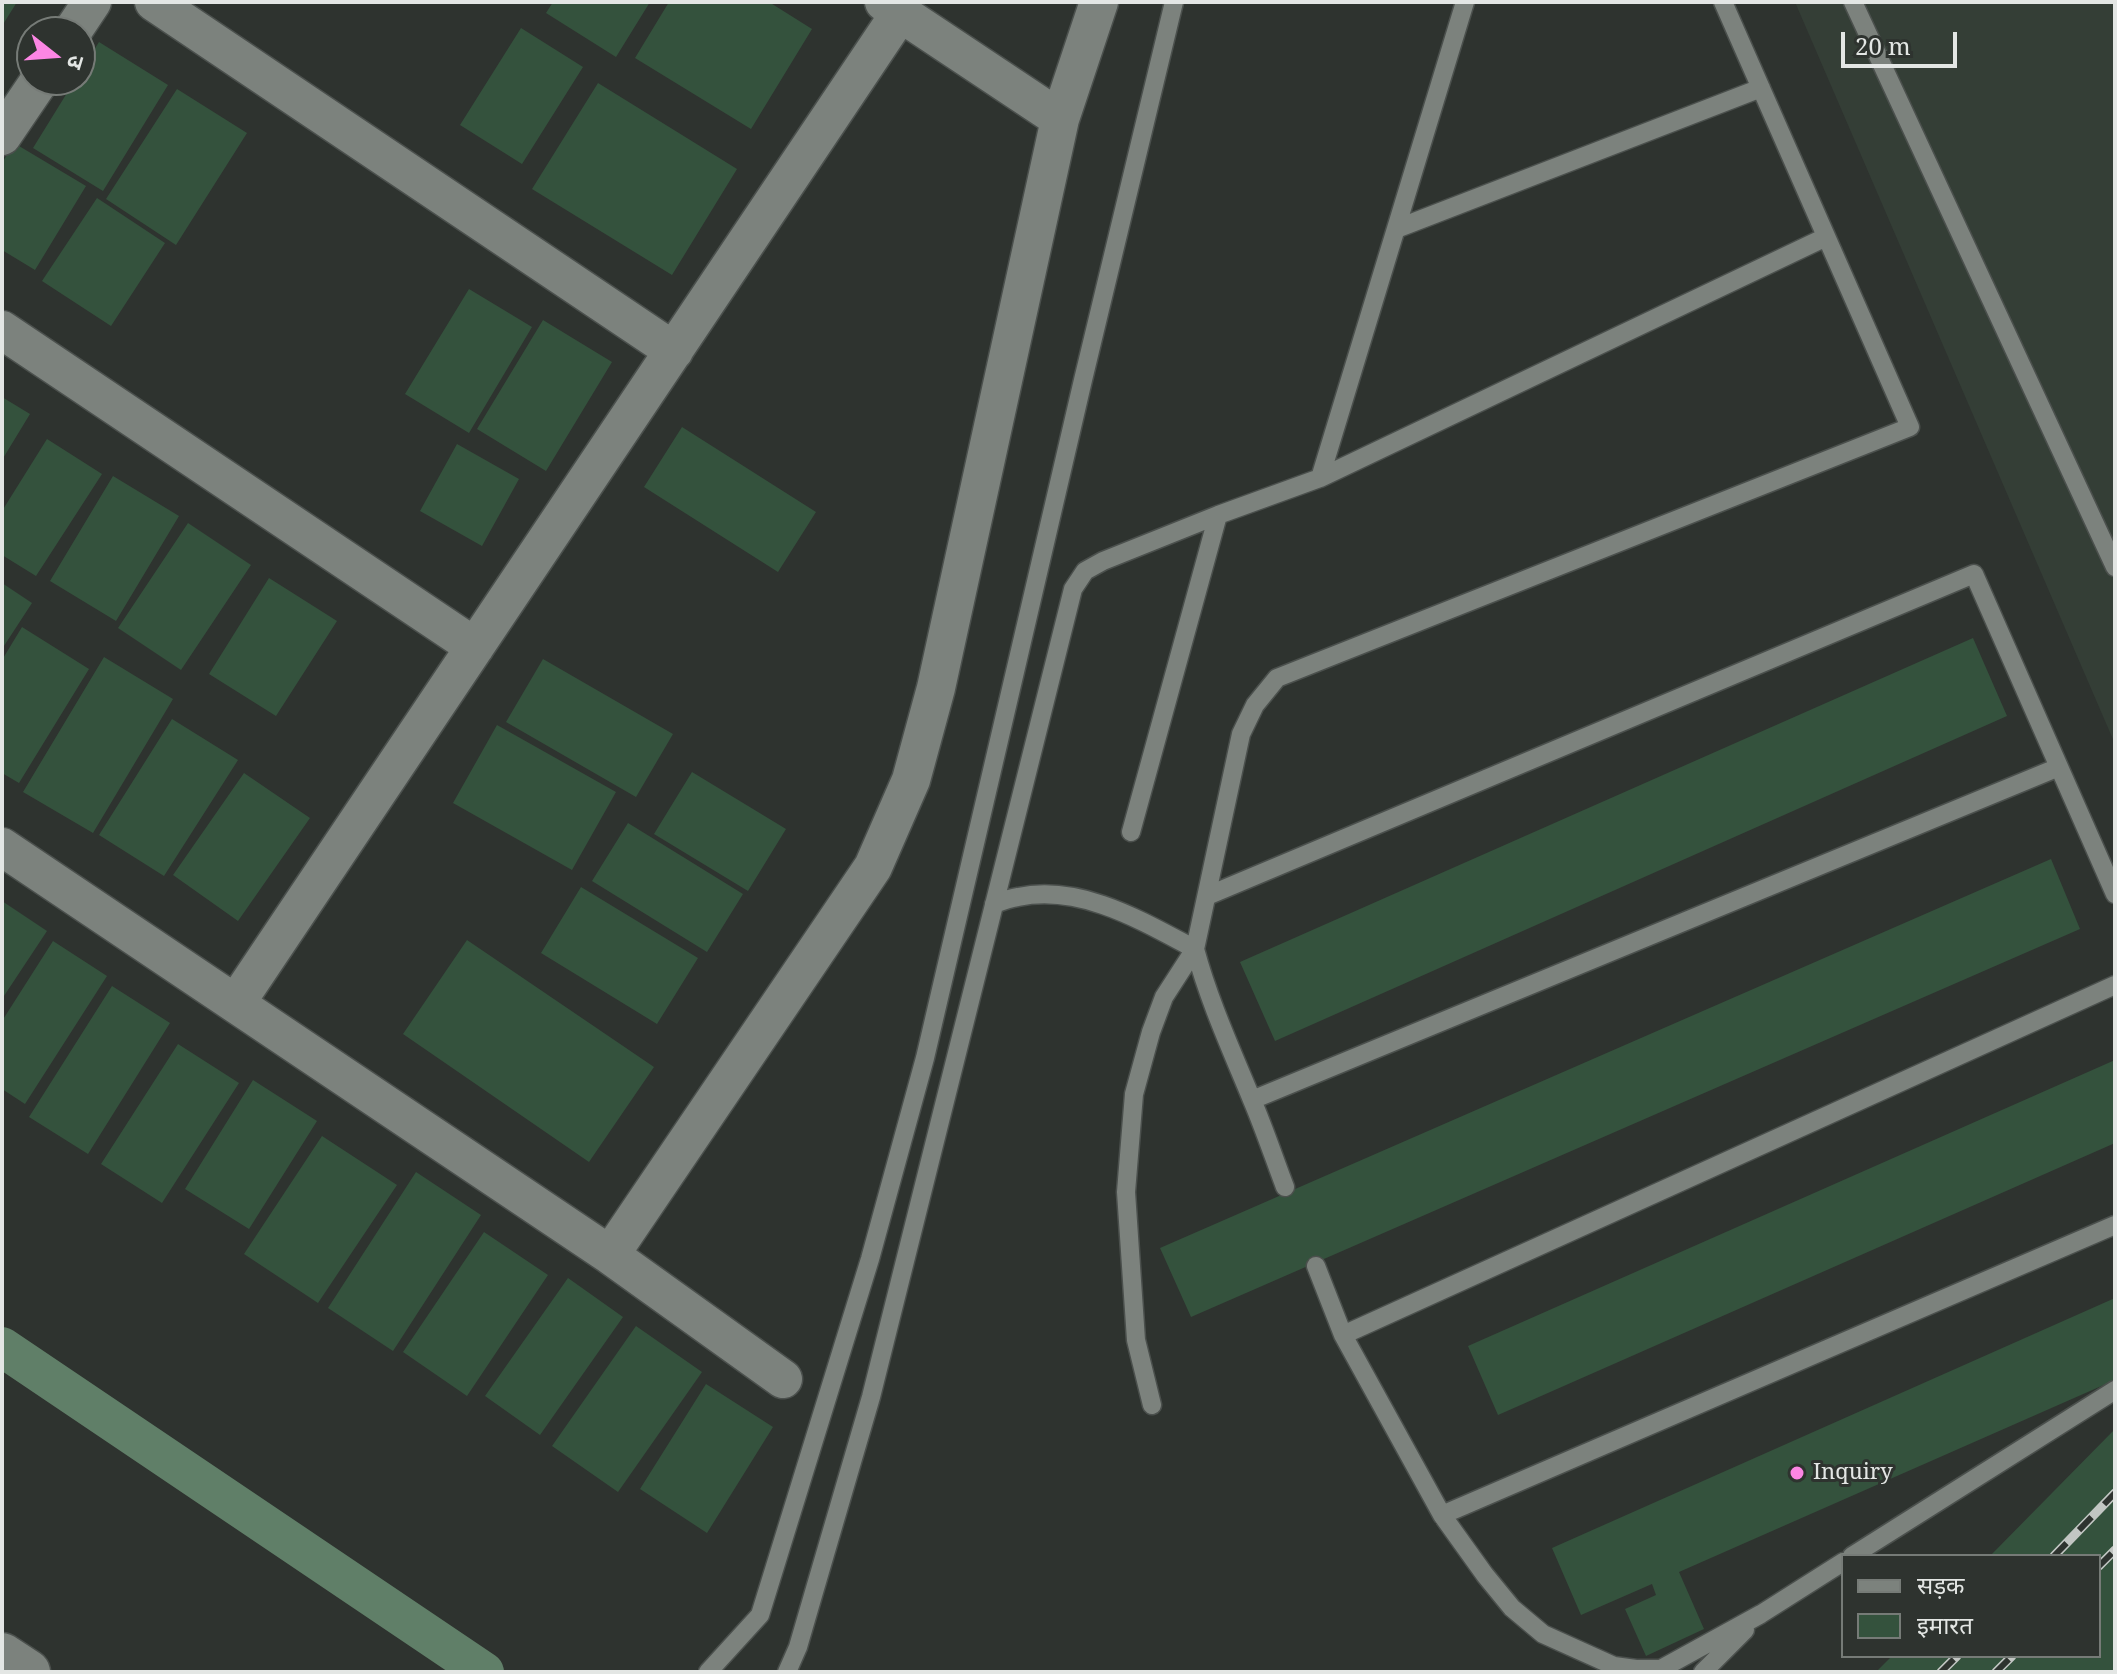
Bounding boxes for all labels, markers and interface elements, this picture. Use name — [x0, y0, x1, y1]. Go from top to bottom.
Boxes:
north arrow — [16, 16, 96, 96]
scale bar — [1845, 16, 1961, 66]
text: 20 m — [1855, 29, 1911, 62]
text: उ — [61, 52, 93, 73]
place label: Inquiry — [1813, 1460, 1893, 1486]
marker: Inquiry — [1788, 1464, 1806, 1482]
legend — [1841, 1554, 2101, 1658]
text: सड़क — [1917, 1568, 1965, 1601]
text: इमारत — [1917, 1608, 1973, 1641]

